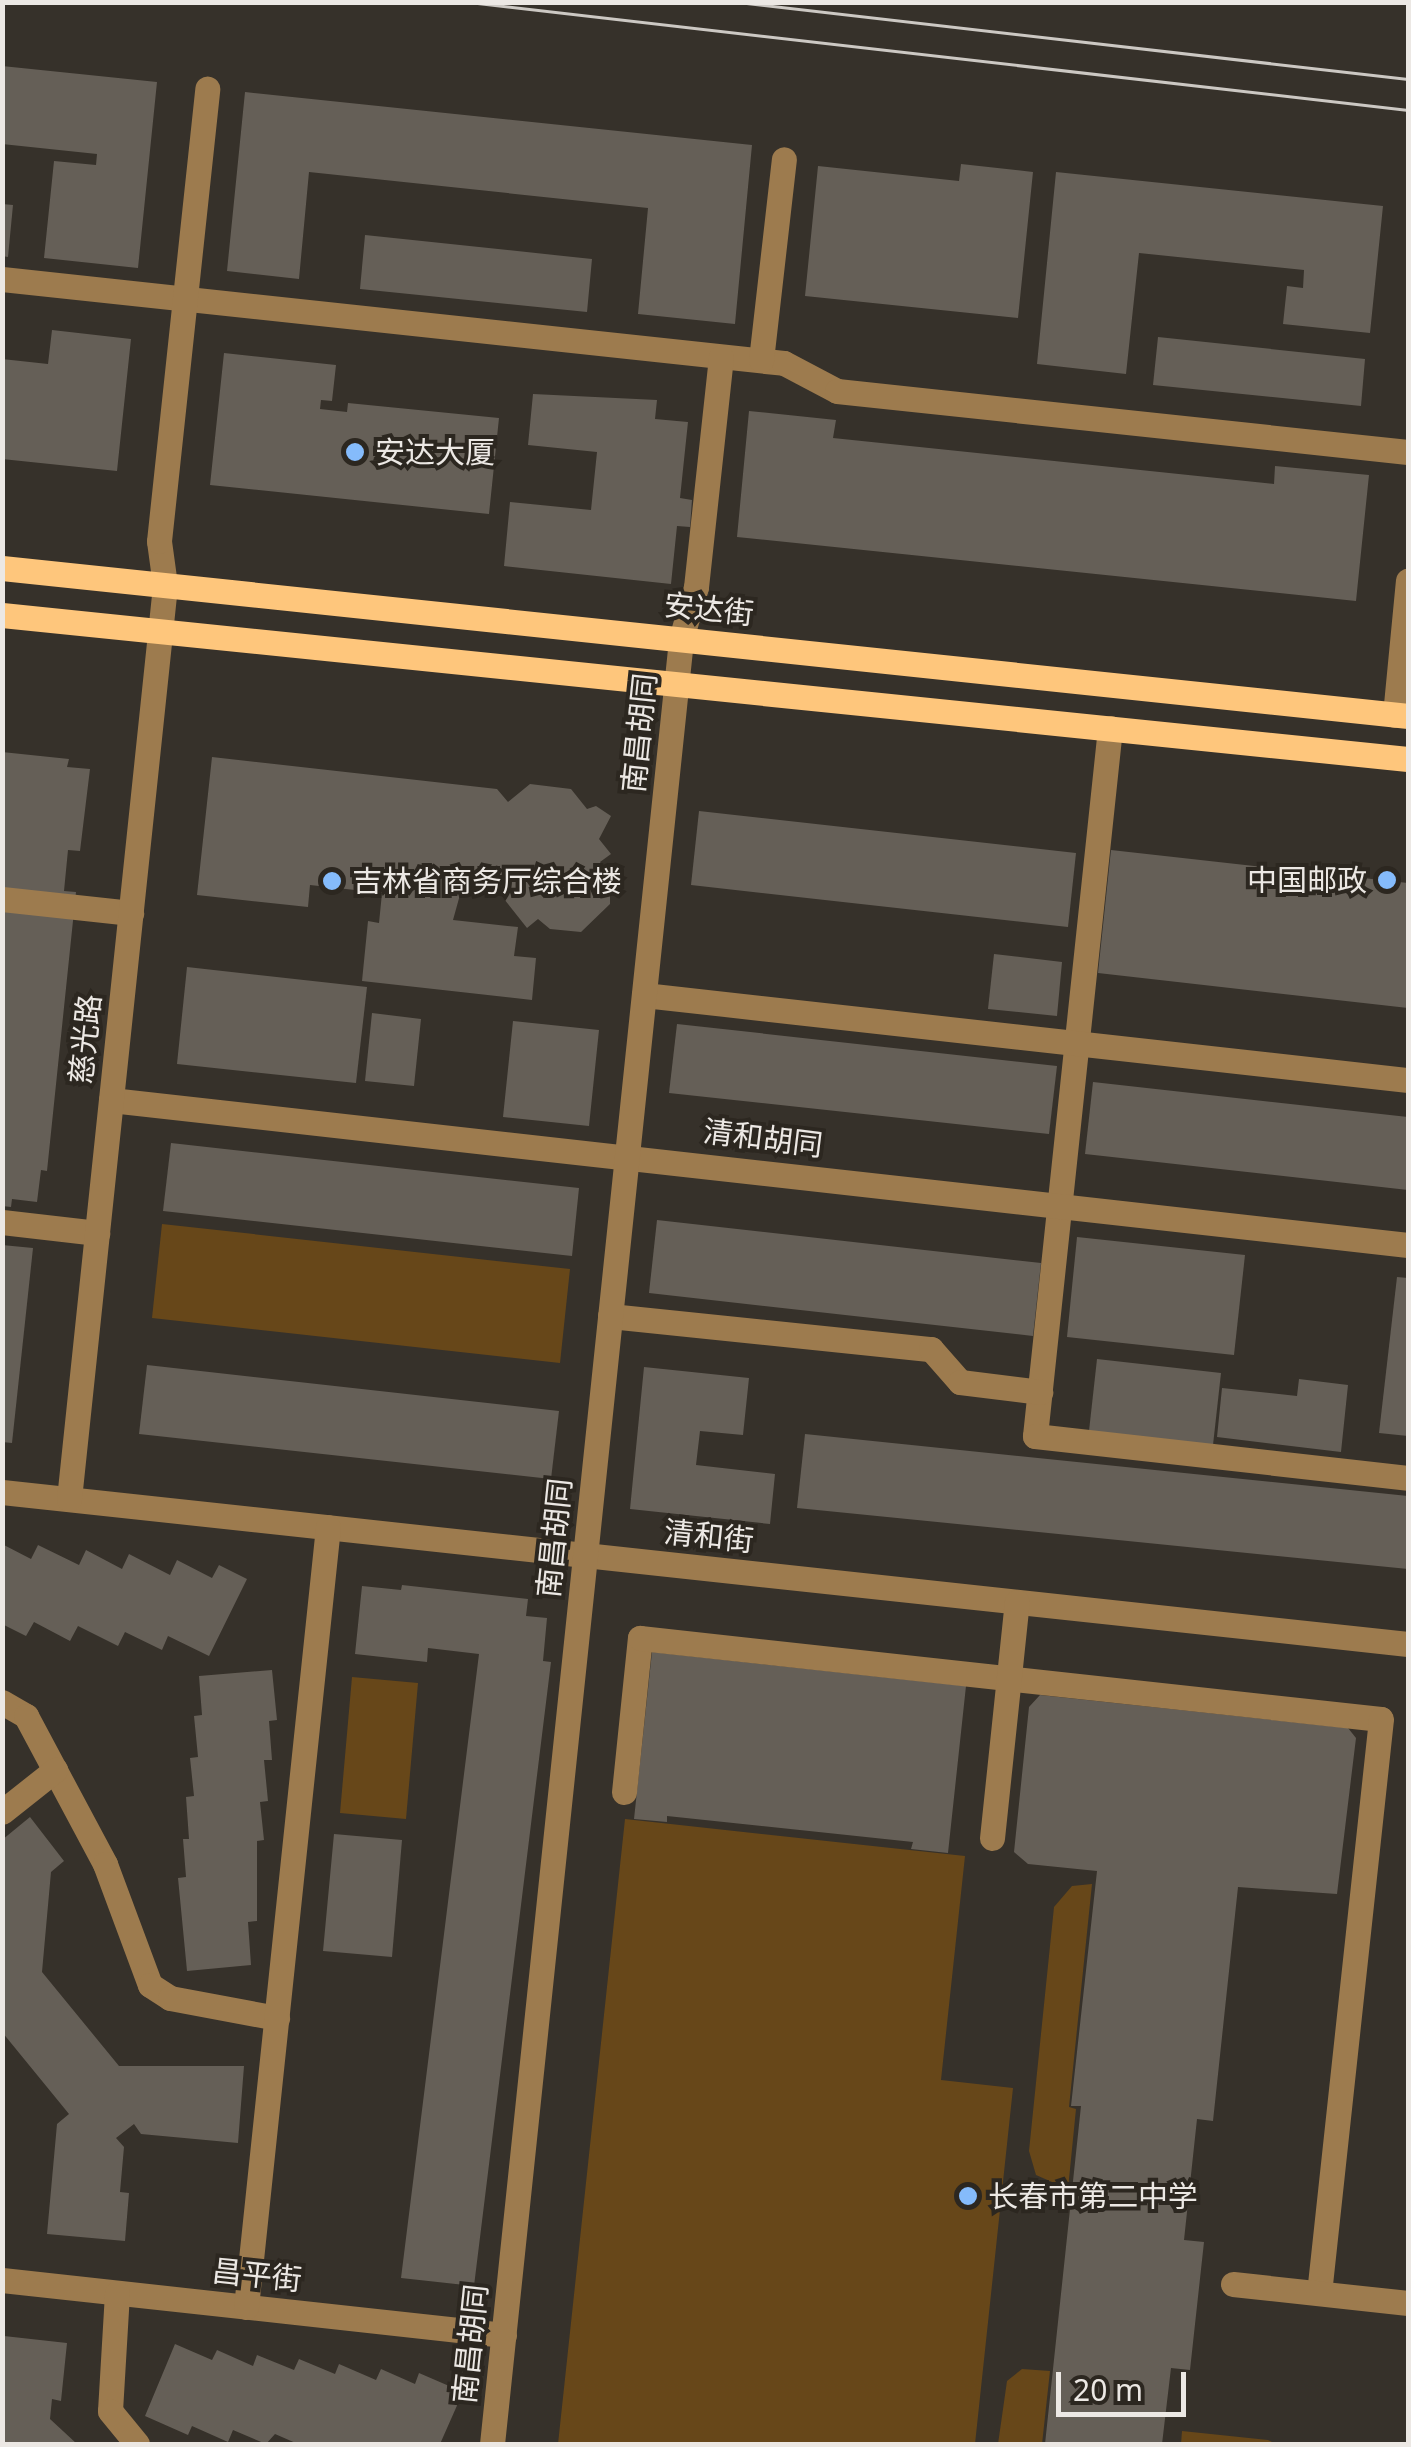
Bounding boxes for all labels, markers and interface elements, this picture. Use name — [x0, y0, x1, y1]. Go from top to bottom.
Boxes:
place label: 安达大厦 — [375, 434, 495, 470]
marker: 安达大厦 — [344, 441, 366, 463]
street label: 安达街 — [662, 586, 756, 632]
street label: 南昌胡同 — [615, 671, 663, 795]
place label: 中国邮政 — [1247, 862, 1367, 898]
place label: 吉林省商务厅综合楼 — [352, 863, 622, 899]
marker: 中国邮政 — [1376, 869, 1398, 891]
marker: 吉林省商务厅综合楼 — [321, 870, 343, 892]
street label: 慈光路 — [62, 992, 108, 1086]
street label: 清和胡同 — [701, 1113, 825, 1163]
street label: 南昌胡同 — [530, 1476, 578, 1600]
street label: 清和街 — [662, 1513, 756, 1559]
place label: 长春市第二中学 — [988, 2178, 1198, 2214]
marker: 长春市第二中学 — [957, 2185, 979, 2207]
street label: 昌平街 — [210, 2252, 304, 2298]
street label: 南昌胡同 — [446, 2282, 494, 2406]
scale bar — [1061, 2352, 1191, 2414]
text: 20 m — [1073, 2369, 1143, 2410]

